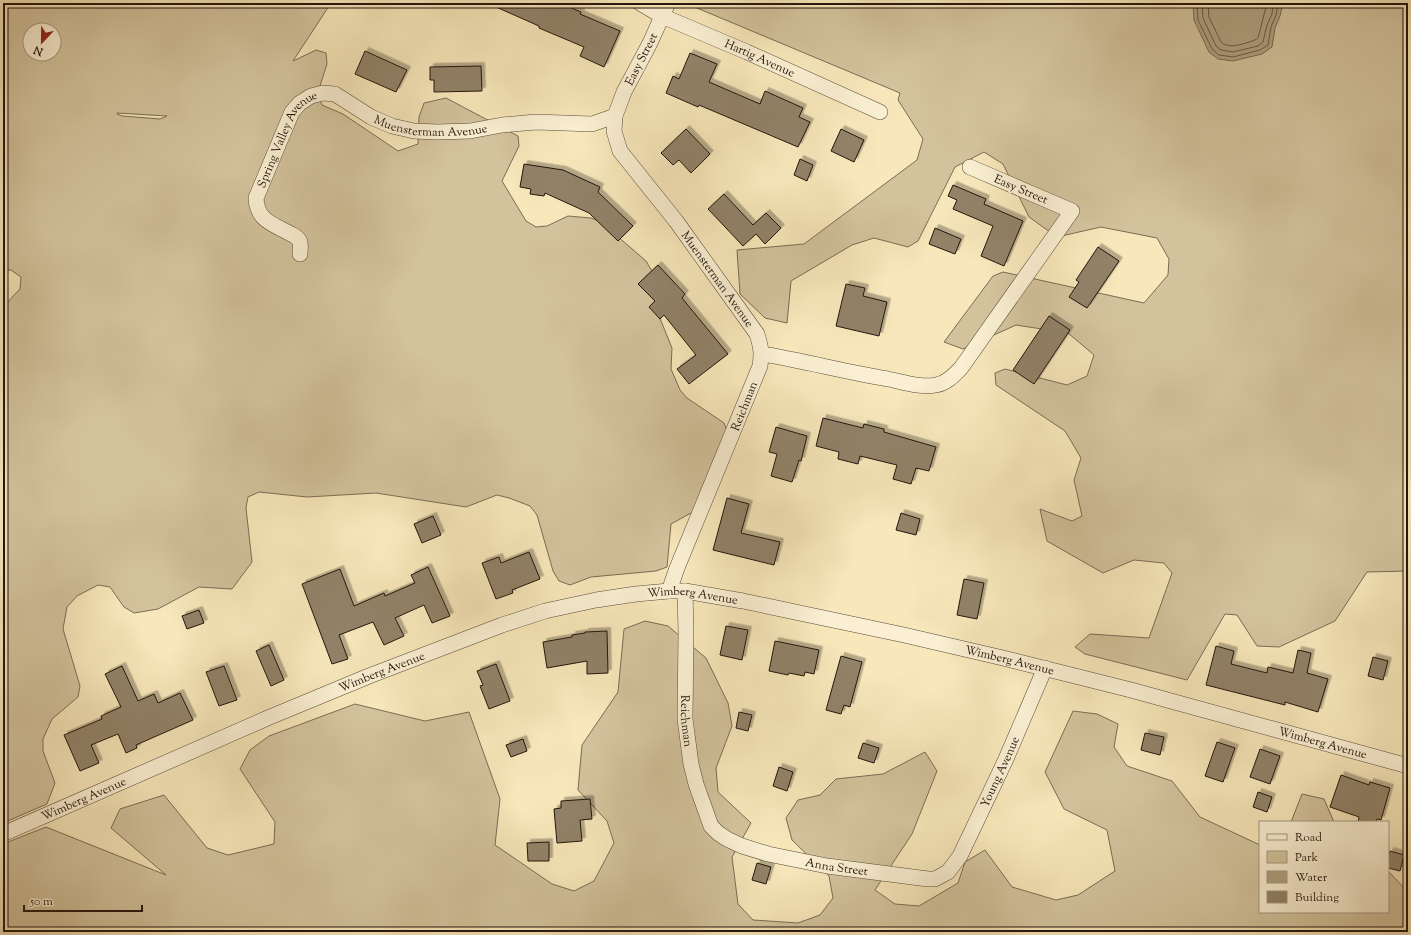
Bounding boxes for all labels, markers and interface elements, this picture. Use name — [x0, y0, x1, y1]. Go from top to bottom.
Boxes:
north arrow — [22, 22, 62, 62]
street label: Easy Street — [621, 30, 663, 89]
street label: Hartig Avenue — [721, 35, 798, 83]
text: N — [31, 41, 47, 60]
street label: Spring Valley Avenue — [253, 87, 320, 191]
street label: Muensterman Avenue — [371, 111, 489, 142]
street label: Easy Street — [991, 170, 1050, 209]
street label: Muensterman Avenue — [676, 228, 758, 332]
street label: Reichman — [727, 379, 763, 434]
street label: Wimberg Avenue — [647, 583, 739, 610]
street label: Wimberg Avenue — [963, 641, 1056, 681]
street label: Wimberg Avenue — [336, 647, 428, 698]
street label: Reichman — [675, 695, 697, 748]
street label: Wimberg Avenue — [1276, 723, 1369, 764]
street label: Young Avenue — [976, 733, 1025, 811]
street label: Wimberg Avenue — [39, 773, 130, 826]
legend — [1259, 821, 1389, 913]
text: Road — [1295, 829, 1322, 847]
text: Park — [1295, 849, 1318, 867]
street label: Anna Street — [804, 854, 869, 881]
text: Water — [1295, 869, 1328, 887]
scale bar — [24, 887, 142, 913]
text: Building — [1295, 889, 1339, 907]
text: 50 m — [29, 893, 53, 911]

